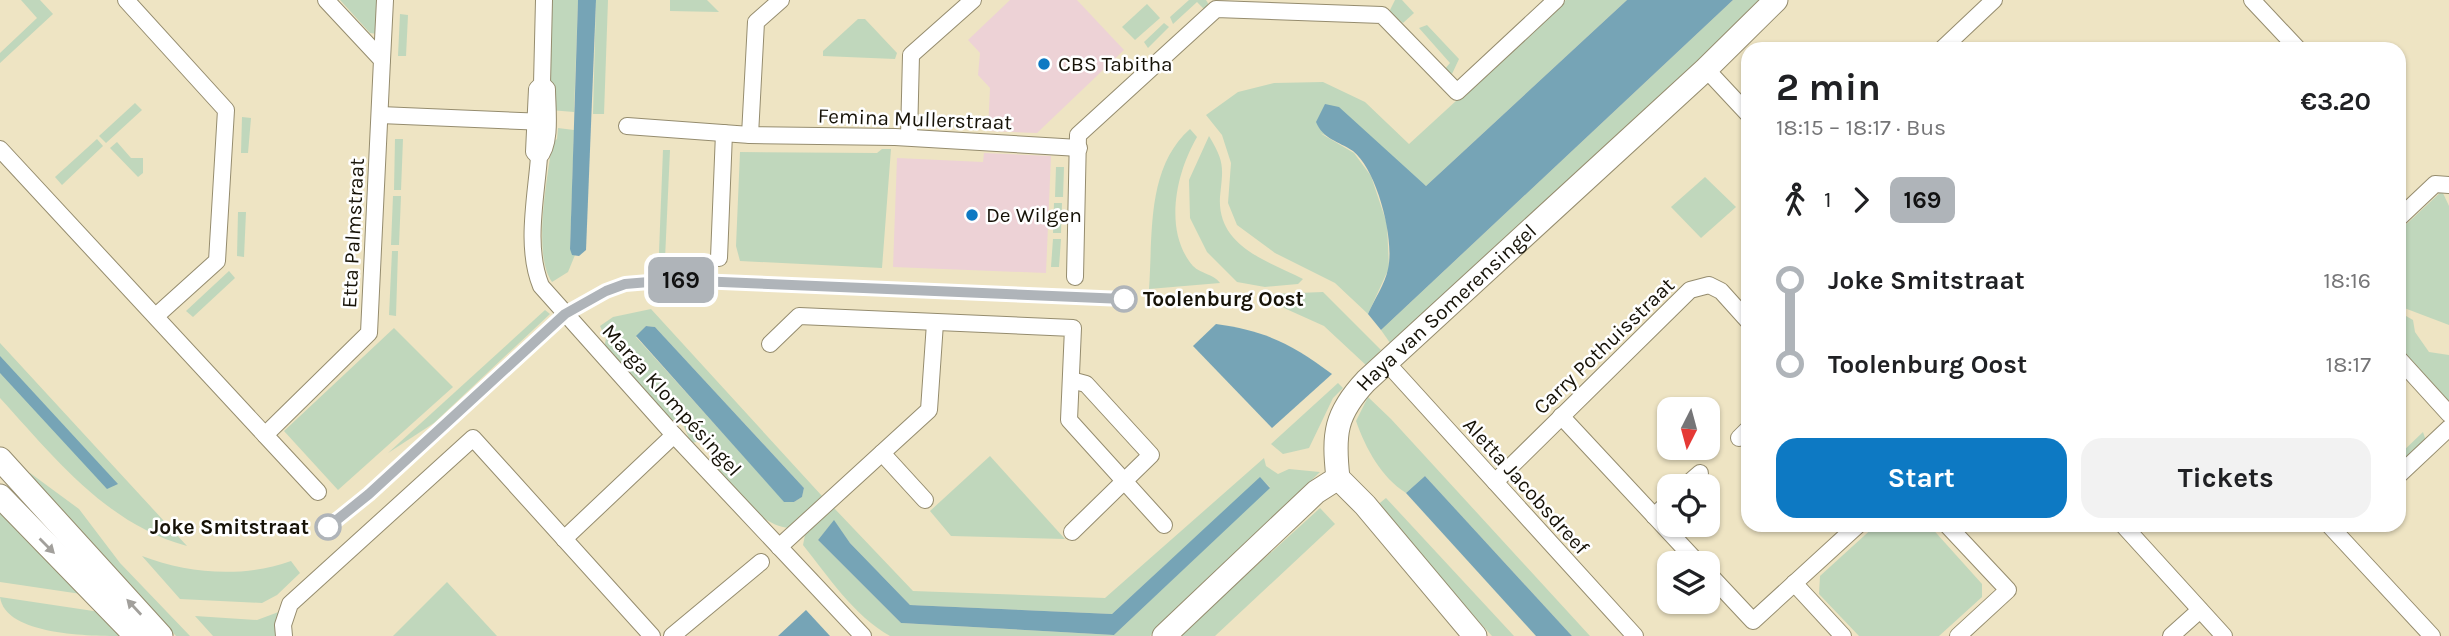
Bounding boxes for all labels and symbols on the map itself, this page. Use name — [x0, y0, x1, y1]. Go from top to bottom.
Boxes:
place label: CBS Tabitha — [1058, 52, 1173, 76]
marker: CBS Tabitha — [1036, 56, 1052, 72]
street label: Femina Mullerstraat — [817, 104, 1013, 134]
street label: Etta Palmstraat — [337, 157, 369, 309]
place label: De Wilgen — [986, 203, 1082, 227]
marker: De Wilgen — [964, 207, 980, 223]
street label: Haya van Somerensingel — [1351, 219, 1541, 396]
line badge: 169 — [641, 257, 721, 303]
street label: Carry Pothuisstraat — [1529, 273, 1679, 419]
marker: Toolenburg Oost — [1111, 286, 1137, 312]
place label: Toolenburg Oost — [1143, 287, 1304, 311]
street label: Marga Klompésingel — [597, 319, 747, 481]
north arrow — [1657, 397, 1720, 460]
street label: Aletta Jacobsdreef — [1458, 413, 1594, 560]
marker: Joke Smitstraat — [315, 514, 341, 540]
place label: Joke Smitstraat — [150, 515, 309, 539]
one-way arrow — [39, 538, 55, 554]
one-way arrow — [127, 599, 143, 616]

